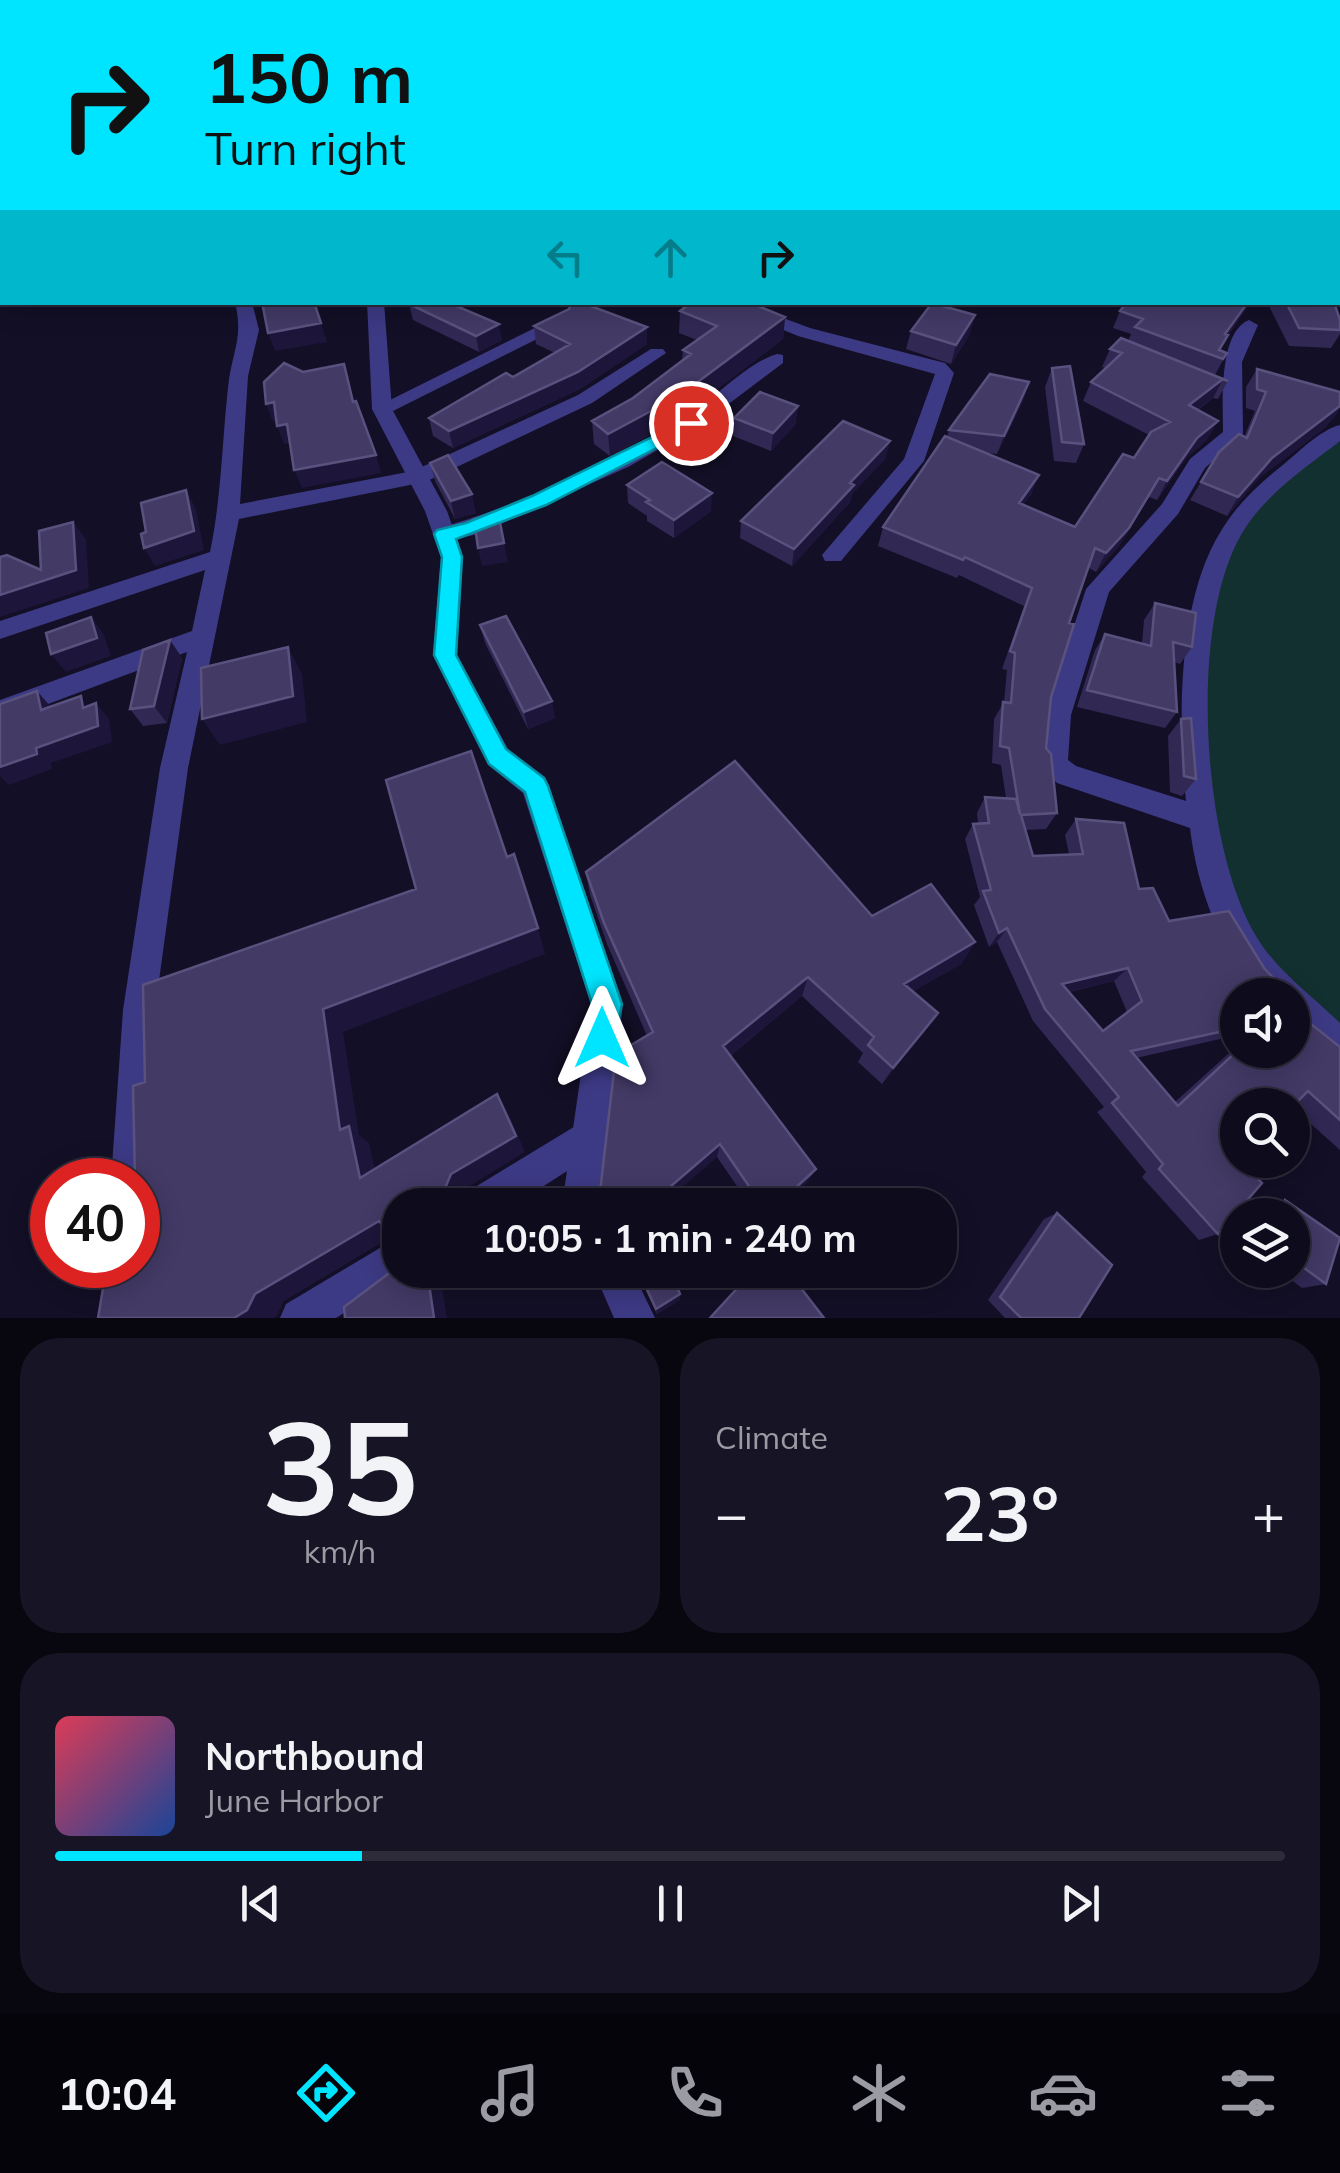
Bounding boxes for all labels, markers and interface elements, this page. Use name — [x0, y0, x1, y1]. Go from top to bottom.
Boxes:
text: 150 m — [205, 33, 413, 121]
icon: right — [40, 40, 170, 170]
text: Turn right — [205, 120, 406, 176]
icon: left — [538, 230, 593, 285]
icon: ahead — [643, 230, 698, 285]
icon: right — [748, 230, 803, 285]
pin — [649, 381, 734, 466]
icon: arrive — [664, 396, 719, 451]
map controls — [1220, 978, 1310, 1288]
button: sound — [1220, 978, 1310, 1068]
position arrow — [550, 986, 654, 1090]
button: search — [1220, 1088, 1310, 1178]
speed limit sign: 40 — [30, 1158, 160, 1288]
button: layers — [1220, 1198, 1310, 1288]
text: 10:05 · 1 min · 240 m — [482, 1214, 857, 1262]
text: 35 — [262, 1384, 418, 1548]
text: Climate — [715, 1417, 828, 1457]
text: 23° — [941, 1466, 1059, 1560]
text: − — [715, 1479, 748, 1548]
text: + — [1252, 1479, 1285, 1548]
text: km/h — [304, 1531, 376, 1571]
text: Northbound — [205, 1732, 425, 1780]
text: June Harbor — [205, 1780, 383, 1820]
icon: previous — [233, 1876, 288, 1931]
icon: pause — [643, 1876, 698, 1931]
icon: next — [1053, 1876, 1108, 1931]
icon: directions — [291, 2058, 361, 2128]
icon: music — [475, 2058, 545, 2128]
icon: phone — [660, 2058, 730, 2128]
icon: climate — [844, 2058, 914, 2128]
icon: car — [1028, 2058, 1098, 2128]
icon: filters — [1213, 2058, 1283, 2128]
text: 10:04 — [57, 2065, 176, 2121]

